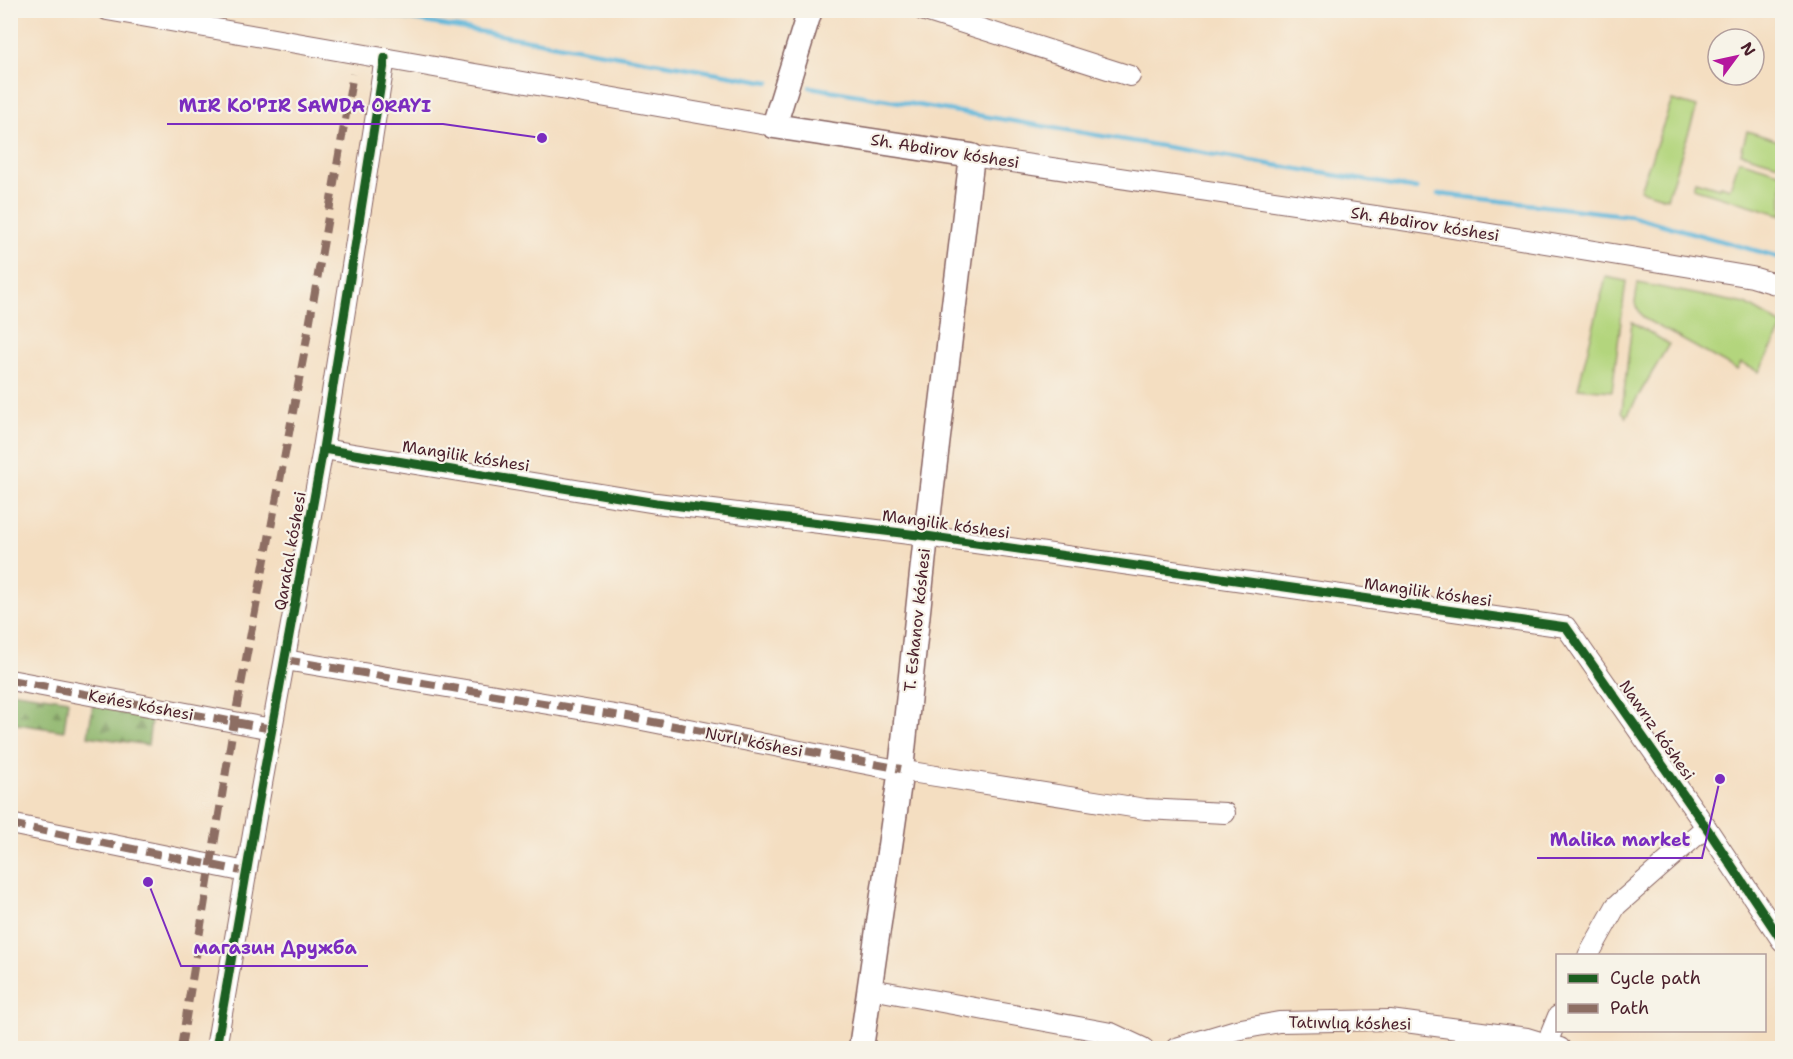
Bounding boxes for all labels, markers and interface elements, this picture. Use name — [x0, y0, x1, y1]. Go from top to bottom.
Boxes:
north arrow — [1706, 27, 1766, 87]
text: N — [1736, 38, 1760, 60]
callout: MIR KO'PIR SAWDA ORAYI — [167, 88, 443, 124]
text: MIR KO'PIR SAWDA ORAYI — [179, 94, 431, 118]
street label: Sh. Abdirov kóshesi — [869, 129, 1021, 173]
street label: Sh. Abdirov kóshesi — [1349, 202, 1501, 246]
street label: Mangilik kóshesi — [401, 436, 531, 476]
street label: Qaratal kóshesi — [269, 490, 311, 612]
street label: Mangilik kóshesi — [881, 505, 1011, 543]
street label: T. Eshanov kóshesi — [899, 547, 935, 693]
street label: Mangilik kóshesi — [1363, 573, 1493, 611]
street label: Nawrız kóshesi — [1615, 676, 1699, 784]
street label: Keńes kóshesi — [87, 684, 195, 726]
street label: Nurlı kóshesi — [703, 722, 805, 762]
callout: Malika market — [1537, 822, 1702, 858]
text: Malika market — [1550, 828, 1691, 852]
callout: магазин Дружба — [181, 930, 368, 966]
text: магазин Дружба — [193, 936, 357, 960]
legend — [1556, 954, 1766, 1032]
text: Cycle path — [1610, 966, 1701, 990]
text: Path — [1610, 996, 1649, 1020]
street label: Tatıwlıq kóshesi — [1288, 1011, 1412, 1035]

